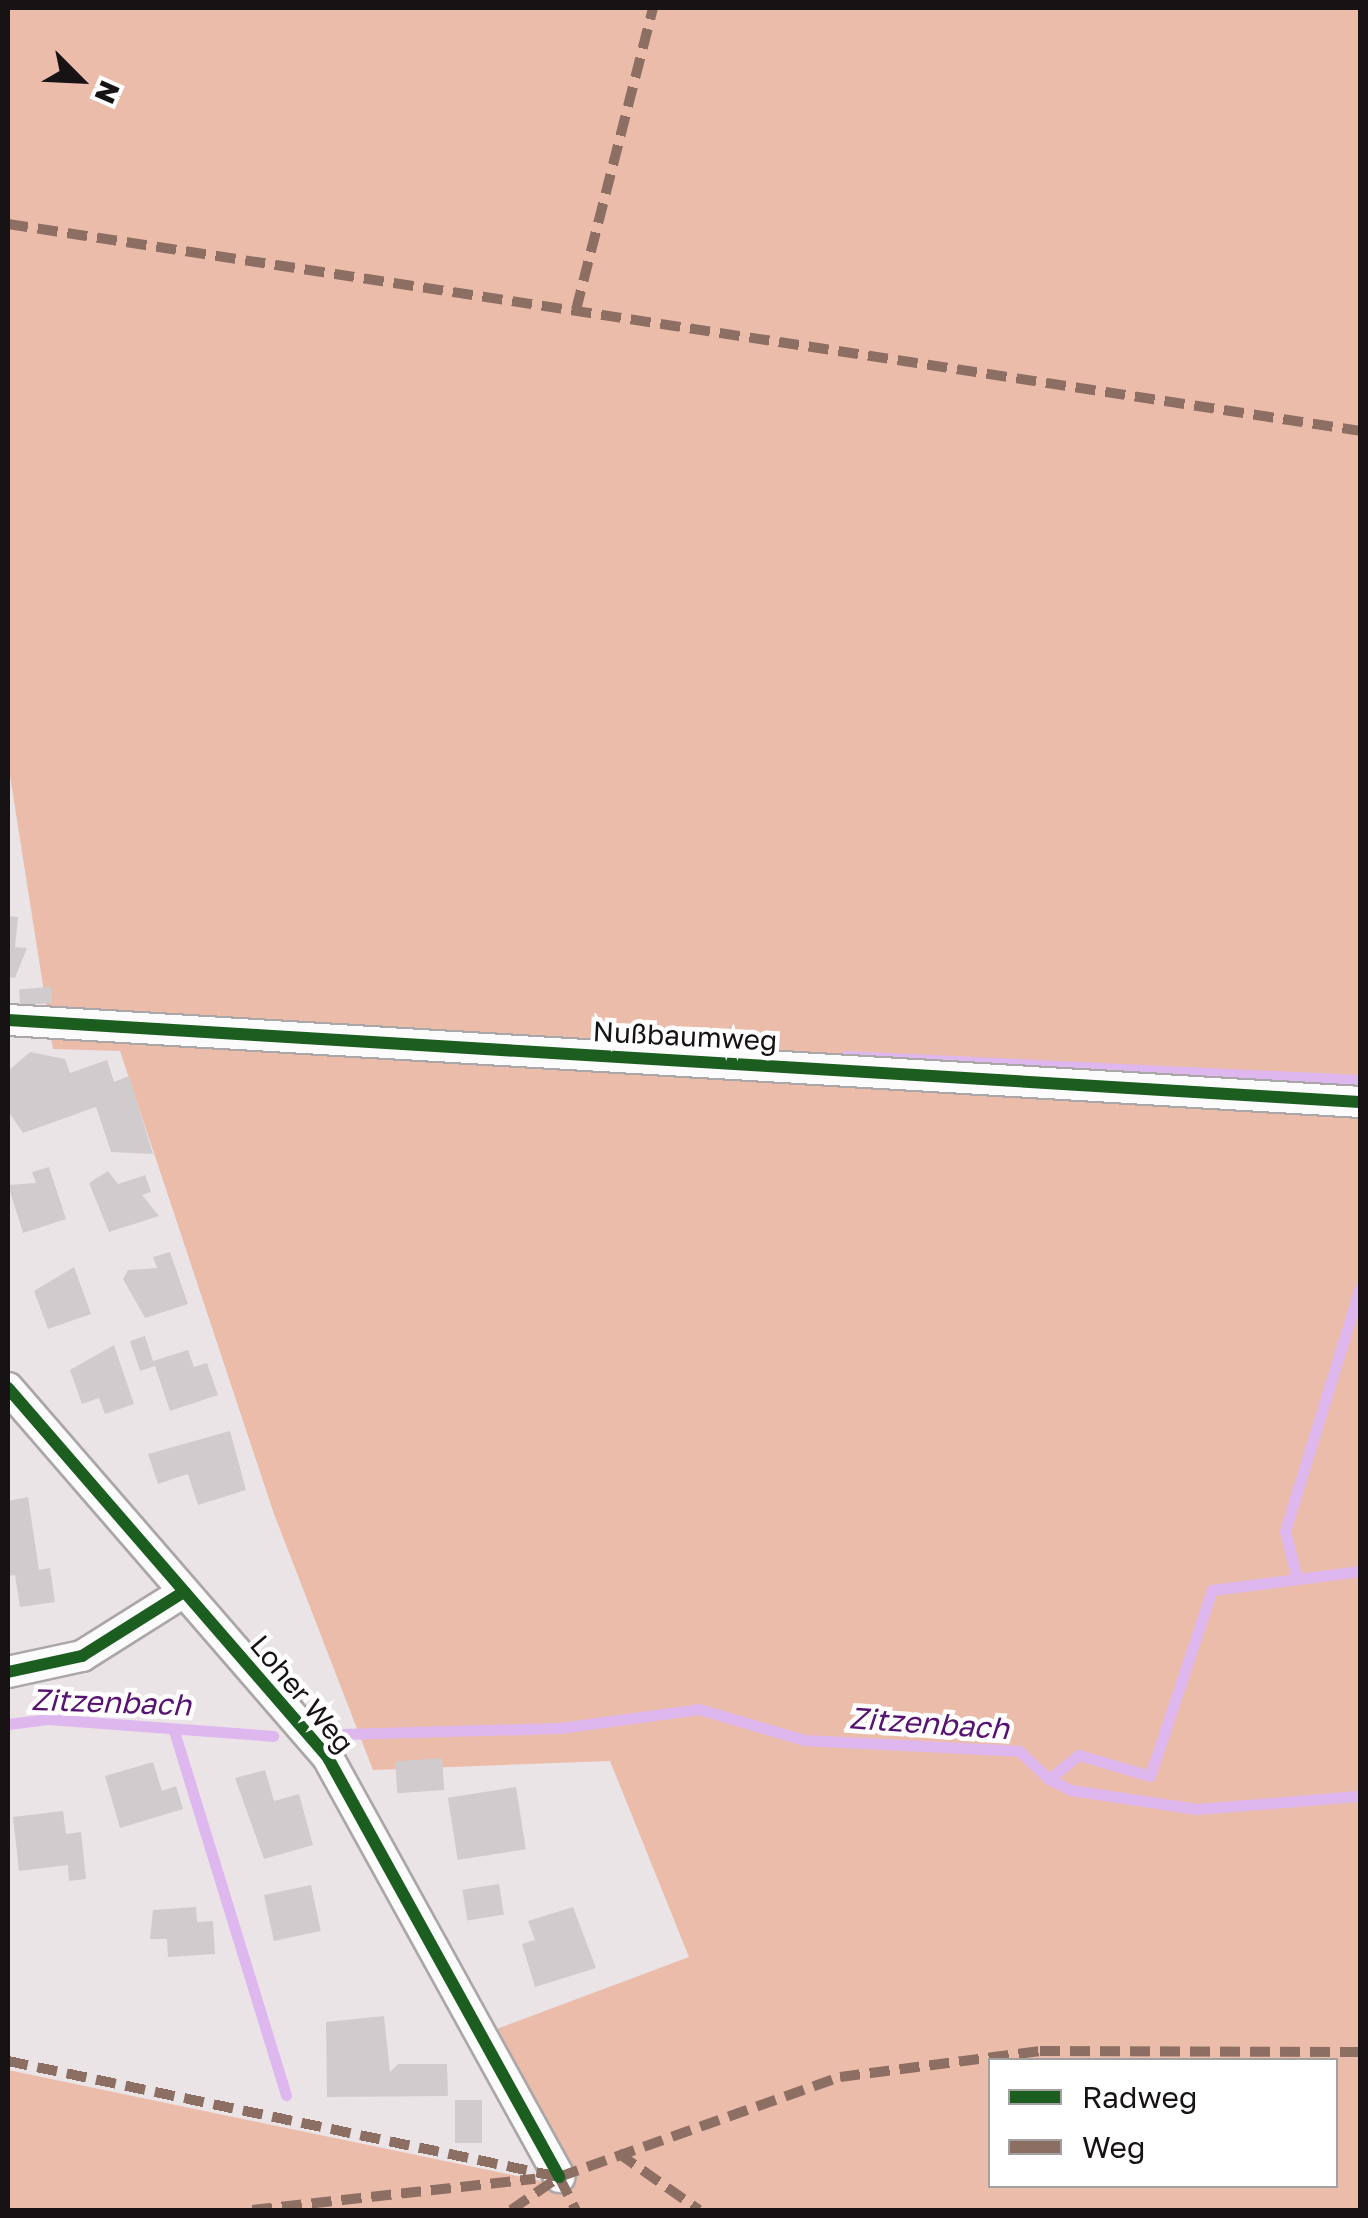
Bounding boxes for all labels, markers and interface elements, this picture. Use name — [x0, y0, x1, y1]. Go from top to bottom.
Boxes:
north arrow — [30, 30, 130, 130]
text: N — [88, 76, 127, 109]
street label: Nußbaumweg — [592, 1014, 778, 1058]
street label: Loher Weg — [243, 1628, 361, 1760]
water label: Zitzenbach — [30, 1681, 192, 1723]
water label: Zitzenbach — [848, 1699, 1010, 1747]
legend — [988, 2058, 1338, 2188]
text: Radweg — [1082, 2079, 1197, 2115]
text: Weg — [1082, 2129, 1145, 2165]

